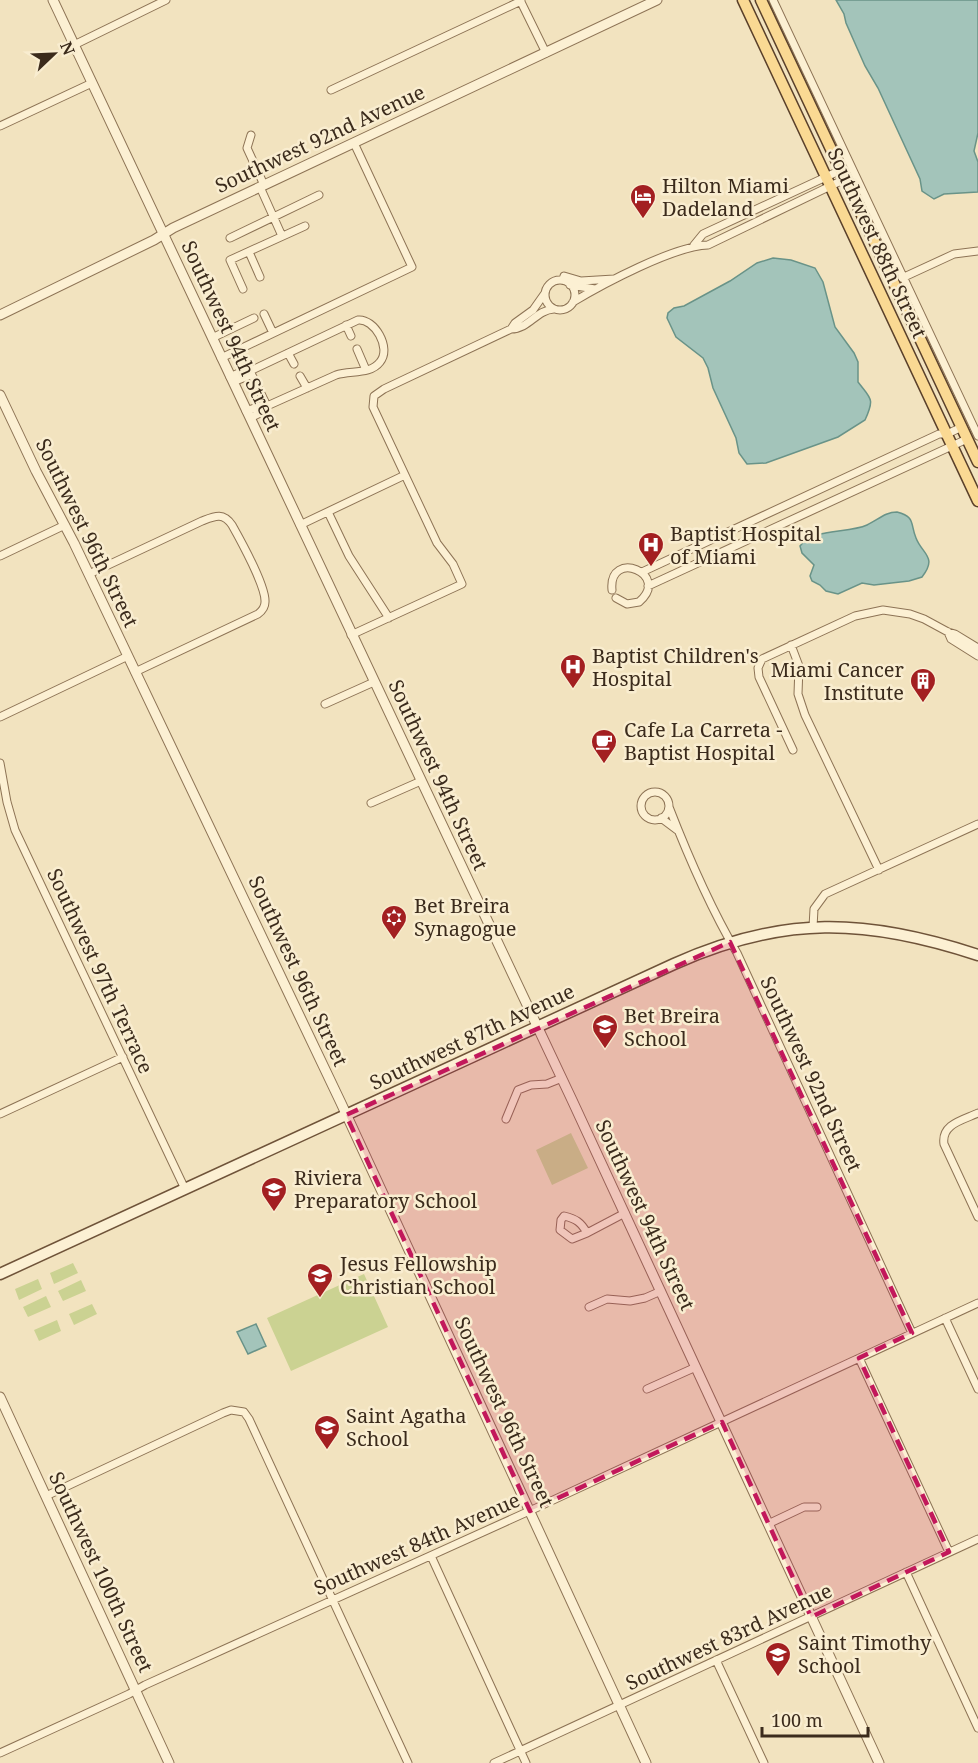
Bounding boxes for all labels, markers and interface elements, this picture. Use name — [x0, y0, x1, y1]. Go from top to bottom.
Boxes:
north arrow — [24, 24, 84, 84]
text: N — [55, 38, 81, 59]
street label: Southwest 92nd Avenue — [211, 78, 429, 199]
street label: Southwest 88th Street — [821, 143, 933, 342]
place label: Hilton Miami Dadeland — [662, 172, 789, 222]
hotel icon: Hilton Miami Dadeland — [628, 182, 658, 220]
street label: Southwest 94th Street — [175, 236, 287, 435]
street label: Southwest 96th Street — [30, 434, 145, 632]
place label: Baptist Hospital of Miami — [670, 520, 821, 570]
hospital icon: Baptist Hospital of Miami — [636, 530, 666, 568]
place label: Baptist Children's Hospital — [592, 642, 759, 692]
hospital icon: Baptist Children's Hospital — [558, 652, 588, 690]
place label: Miami Cancer Institute — [771, 656, 905, 706]
building icon: Miami Cancer Institute — [908, 666, 938, 704]
street label: Southwest 94th Street — [382, 675, 494, 874]
place label: Cafe La Carreta - Baptist Hospital — [624, 716, 783, 766]
cafe icon: Cafe La Carreta - Baptist Hospital — [589, 727, 619, 765]
street label: Southwest 97th Terrace — [41, 864, 160, 1078]
street label: Southwest 96th Street — [242, 871, 354, 1070]
place label: Bet Breira Synagogue — [414, 892, 516, 942]
synagogue icon: Bet Breira Synagogue — [379, 903, 409, 941]
street label: Southwest 92nd Street — [754, 972, 869, 1176]
street label: Southwest 87th Avenue — [365, 977, 578, 1096]
place label: Bet Breira School — [624, 1002, 720, 1052]
school or university icon: Bet Breira School — [590, 1012, 620, 1050]
street label: Southwest 94th Street — [589, 1115, 701, 1314]
place label: Riviera Preparatory School — [294, 1164, 477, 1214]
school or university icon: Riviera Preparatory School — [259, 1175, 289, 1213]
place label: Jesus Fellowship Christian School — [339, 1250, 497, 1300]
school or university icon: Jesus Fellowship Christian School — [305, 1261, 335, 1299]
street label: Southwest 96th Street — [448, 1312, 560, 1511]
place label: Saint Agatha School — [346, 1402, 466, 1452]
school or university icon: Saint Agatha School — [312, 1413, 342, 1451]
street label: Southwest 100th Street — [43, 1467, 160, 1676]
street label: Southwest 84th Avenue — [310, 1486, 524, 1601]
street label: Southwest 83rd Avenue — [621, 1577, 836, 1696]
place label: Saint Timothy School — [798, 1629, 932, 1679]
school or university icon: Saint Timothy School — [763, 1640, 793, 1678]
scale bar — [762, 1700, 868, 1738]
text: 100 m — [771, 1708, 823, 1732]

